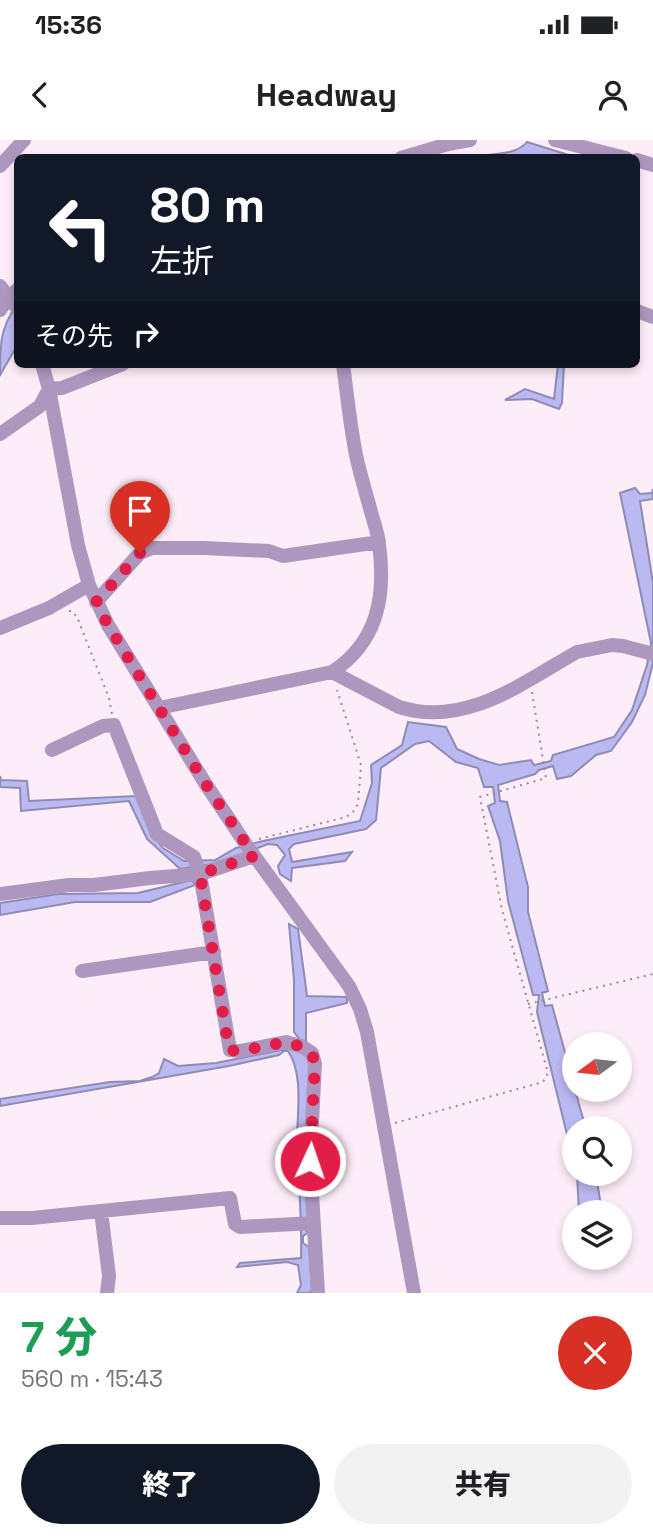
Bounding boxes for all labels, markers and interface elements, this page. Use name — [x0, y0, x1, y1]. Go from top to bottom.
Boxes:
text: 15:36 — [35, 8, 102, 42]
text: Headway — [256, 75, 397, 115]
icon: back — [21, 76, 59, 114]
icon: person — [594, 76, 632, 114]
text: 80 m — [150, 174, 265, 236]
icon: left — [35, 182, 126, 273]
text: 左折 — [150, 241, 214, 281]
icon: right — [127, 315, 165, 353]
text: その先 — [35, 319, 113, 353]
pin — [110, 481, 170, 553]
icon: arrive — [121, 492, 159, 530]
north arrow — [562, 1032, 632, 1102]
map controls — [562, 1032, 632, 1270]
button: search — [562, 1116, 632, 1186]
position arrow — [273, 1124, 347, 1198]
button: layers — [562, 1200, 632, 1270]
text: 7 分 — [21, 1311, 97, 1364]
button: close — [558, 1316, 632, 1390]
text: 560 m · 15:43 — [21, 1364, 163, 1394]
button: 終了 — [21, 1444, 320, 1524]
button: 共有 — [334, 1444, 632, 1524]

